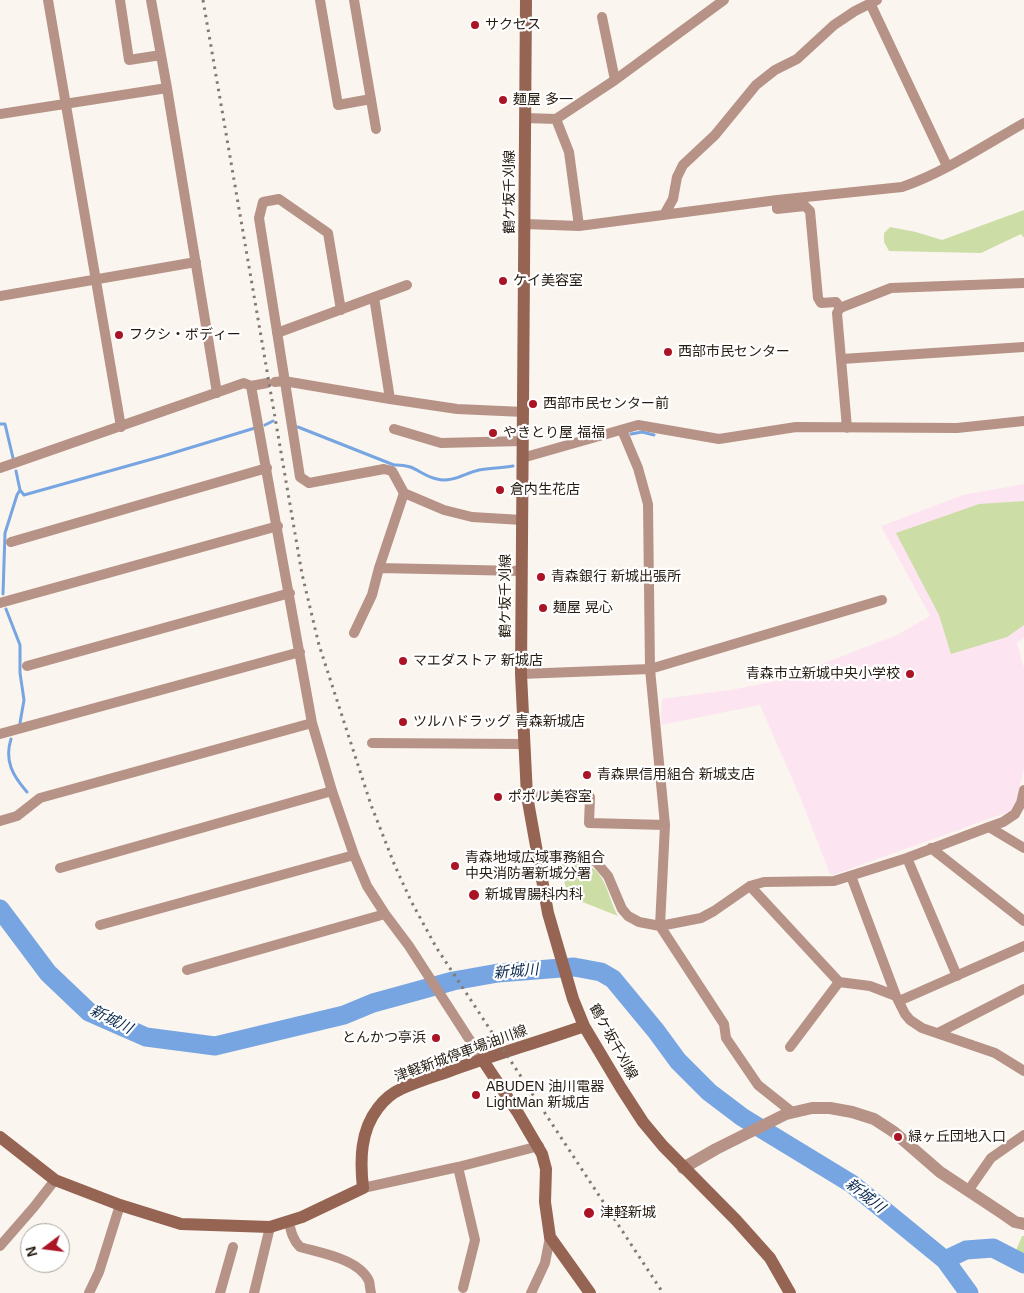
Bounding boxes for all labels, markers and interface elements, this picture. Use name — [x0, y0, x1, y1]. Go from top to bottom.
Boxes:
place label: サクセス — [485, 17, 541, 33]
marker: サクセス — [469, 19, 481, 31]
place label: 麺屋 多一 — [513, 92, 573, 108]
marker: 麺屋 多一 — [497, 94, 509, 106]
street label: 鶴ケ坂千刈線 — [502, 150, 518, 234]
place label: ケイ美容室 — [513, 273, 583, 289]
marker: ケイ美容室 — [497, 275, 509, 287]
place label: フクシ・ボディー — [129, 327, 241, 343]
marker: フクシ・ボディー — [113, 329, 125, 341]
place label: 西部市民センター — [678, 344, 790, 360]
marker: 西部市民センター — [662, 346, 674, 358]
place label: 西部市民センター前 — [543, 396, 669, 412]
marker: 西部市民センター前 — [527, 398, 539, 410]
place label: やきとり屋 福福 — [503, 425, 605, 441]
marker: やきとり屋 福福 — [487, 427, 499, 439]
place label: 倉内生花店 — [510, 482, 580, 498]
marker: 倉内生花店 — [494, 484, 506, 496]
street label: 鶴ケ坂千刈線 — [498, 554, 514, 638]
place label: 青森銀行 新城出張所 — [551, 569, 681, 585]
marker: 青森銀行 新城出張所 — [535, 571, 547, 583]
place label: 麺屋 晃心 — [553, 600, 613, 616]
marker: 麺屋 晃心 — [537, 602, 549, 614]
place label: マエダストア 新城店 — [413, 653, 543, 669]
marker: マエダストア 新城店 — [397, 655, 409, 667]
place label: 青森市立新城中央小学校 — [746, 666, 900, 682]
marker: 青森市立新城中央小学校 — [904, 668, 916, 680]
place label: ツルハドラッグ 青森新城店 — [413, 714, 585, 730]
marker: ツルハドラッグ 青森新城店 — [397, 716, 409, 728]
place label: 青森県信用組合 新城支店 — [597, 767, 755, 783]
marker: 青森県信用組合 新城支店 — [581, 769, 593, 781]
place label: ポポル美容室 — [508, 789, 592, 805]
marker: ポポル美容室 — [492, 791, 504, 803]
place label: 青森地域広域事務組合 中央消防署新城分署 — [465, 850, 605, 882]
marker: 青森地域広域事務組合 中央消防署新城分署 — [449, 860, 461, 872]
place label: 新城胃腸科内科 — [485, 887, 583, 903]
marker: 新城胃腸科内科 — [467, 888, 481, 902]
water label: 新城川 — [493, 961, 539, 983]
street label: 鶴ケ坂千刈線 — [585, 1001, 641, 1083]
water label: 新城川 — [87, 1002, 135, 1038]
street label: 津軽新城停車場油川線 — [392, 1022, 530, 1086]
place label: とんかつ亭浜 — [342, 1030, 426, 1046]
marker: とんかつ亭浜 — [430, 1032, 442, 1044]
place label: ABUDEN 油川電器 LightMan 新城店 — [486, 1079, 604, 1112]
marker: ABUDEN 油川電器 LightMan 新城店 — [470, 1089, 482, 1101]
place label: 緑ヶ丘団地入口 — [908, 1129, 1006, 1145]
marker: 緑ヶ丘団地入口 — [892, 1131, 904, 1143]
water label: 新城川 — [842, 1175, 888, 1217]
place label: 津軽新城 — [600, 1205, 656, 1221]
marker: 津軽新城 — [582, 1206, 596, 1220]
north arrow — [20, 1223, 70, 1273]
text: N — [22, 1245, 41, 1259]

